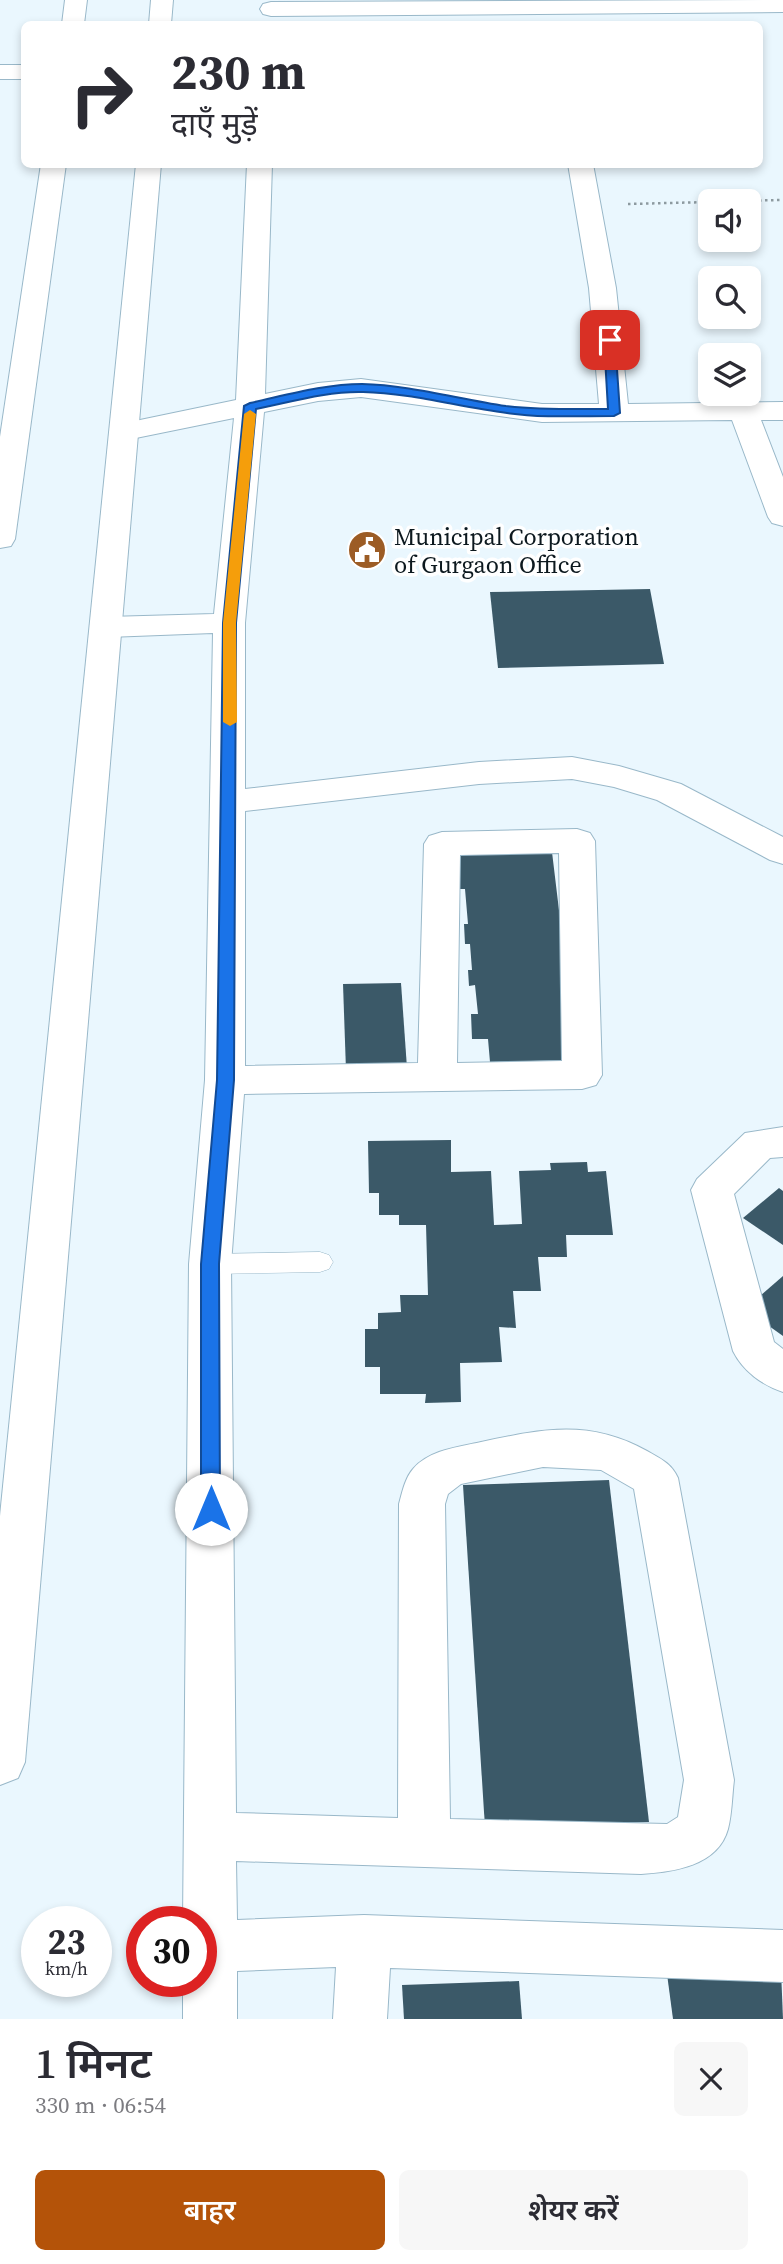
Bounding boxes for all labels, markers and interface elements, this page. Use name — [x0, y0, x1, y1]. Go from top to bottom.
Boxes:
text: 230 m — [171, 38, 306, 105]
icon: right — [56, 49, 147, 140]
text: दाएँ मुड़ें — [171, 102, 258, 146]
map controls — [698, 189, 761, 406]
button: sound — [698, 189, 761, 252]
button: search — [698, 266, 761, 329]
pin — [580, 310, 640, 370]
icon: arrive — [591, 321, 629, 359]
button: layers — [698, 343, 761, 406]
place label: Municipal Corporation of Gurgaon Office — [394, 520, 639, 581]
public building icon: Municipal Corporation of Gurgaon Office — [346, 529, 388, 571]
position arrow — [174, 1472, 248, 1546]
speed limit sign: 30 — [126, 1906, 217, 1997]
text: 23 — [48, 1918, 85, 1966]
text: km/h — [45, 1956, 88, 1981]
text: 1 मिनट — [35, 2034, 152, 2092]
button: close — [674, 2042, 748, 2116]
text: 330 m · 06:54 — [35, 2089, 166, 2121]
button: बाहर — [35, 2170, 385, 2250]
button: शेयर करें — [399, 2170, 748, 2250]

